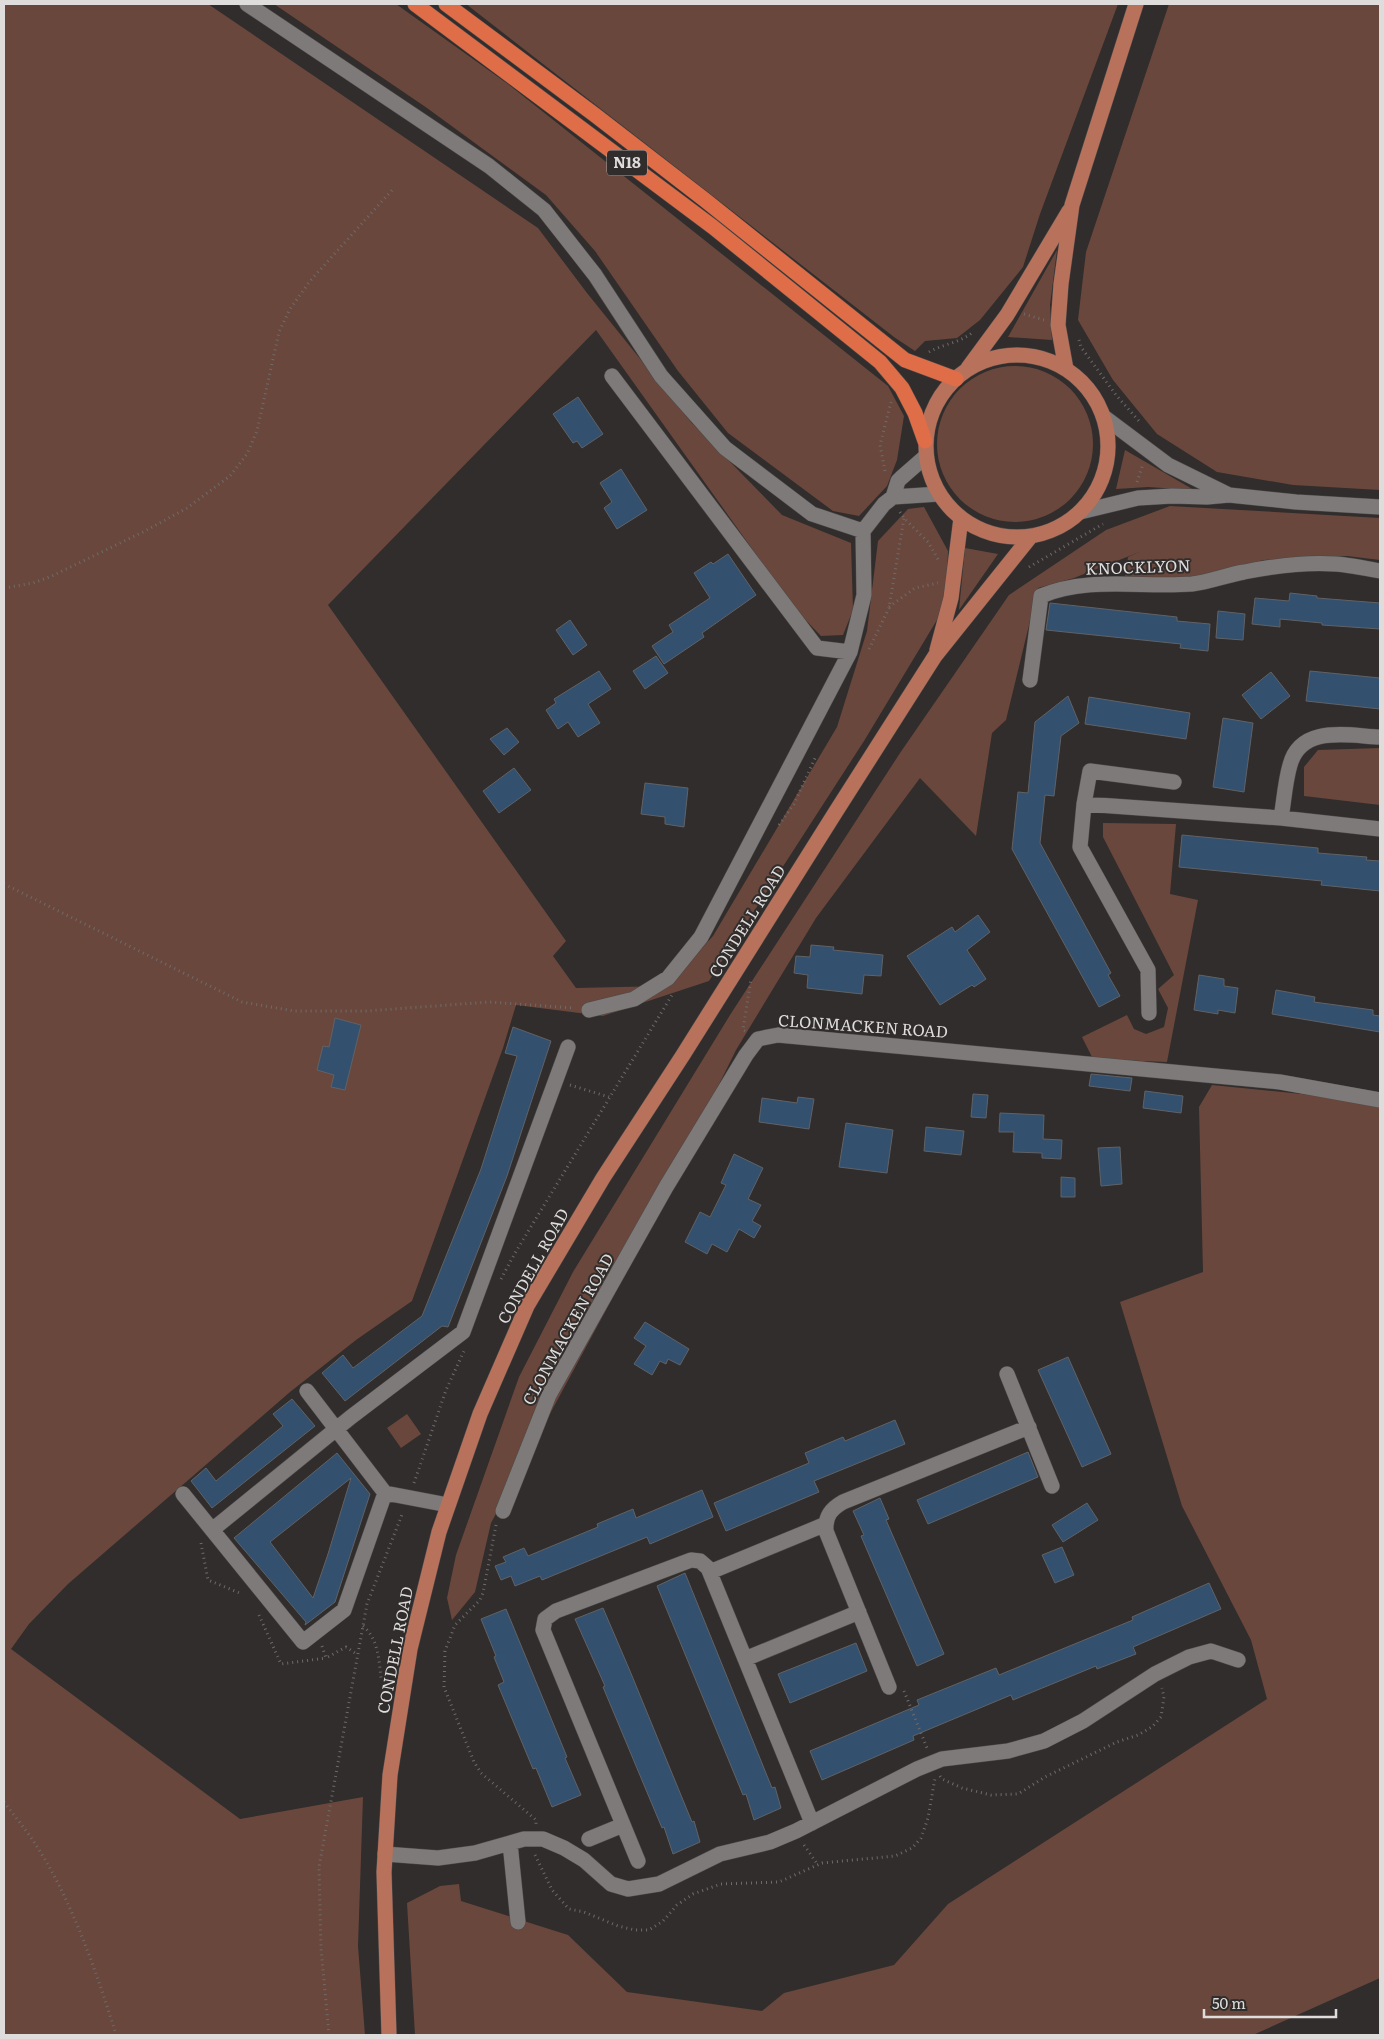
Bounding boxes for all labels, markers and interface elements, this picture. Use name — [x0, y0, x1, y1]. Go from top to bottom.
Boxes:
road number: N18 — [607, 150, 647, 176]
street label: KNOCKLYON — [1085, 552, 1191, 580]
street label: CONDELL ROAD — [702, 859, 791, 982]
street label: CLONMACKEN ROAD — [777, 1007, 949, 1043]
street label: CONDELL ROAD — [490, 1203, 574, 1328]
street label: CLONMACKEN ROAD — [515, 1248, 619, 1409]
street label: CONDELL ROAD — [370, 1584, 418, 1715]
scale bar — [1204, 1986, 1336, 2018]
text: 50 m — [1212, 1991, 1246, 2014]

